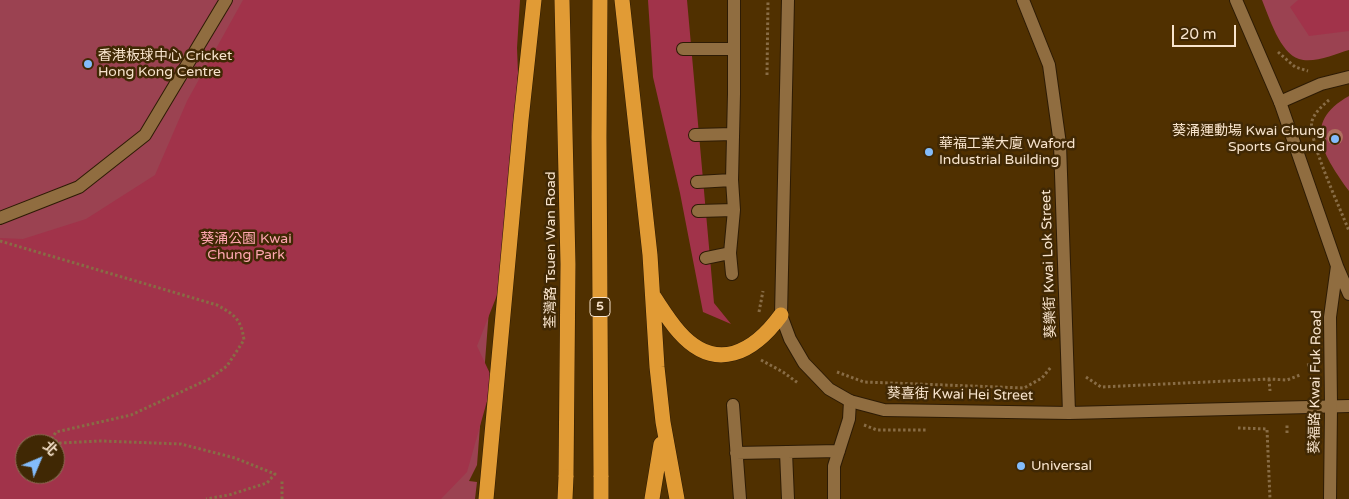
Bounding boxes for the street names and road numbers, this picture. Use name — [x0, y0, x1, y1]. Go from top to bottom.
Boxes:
street label: 荃灣路 Tsuen Wan Road — [543, 171, 559, 329]
street label: 葵樂街 Kwai Lok Street — [1038, 189, 1060, 339]
road number: 5 — [590, 298, 610, 316]
street label: 葵福路 Kwai Fuk Road — [1306, 310, 1326, 454]
street label: 葵喜街 Kwai Hei Street — [887, 385, 1033, 405]

